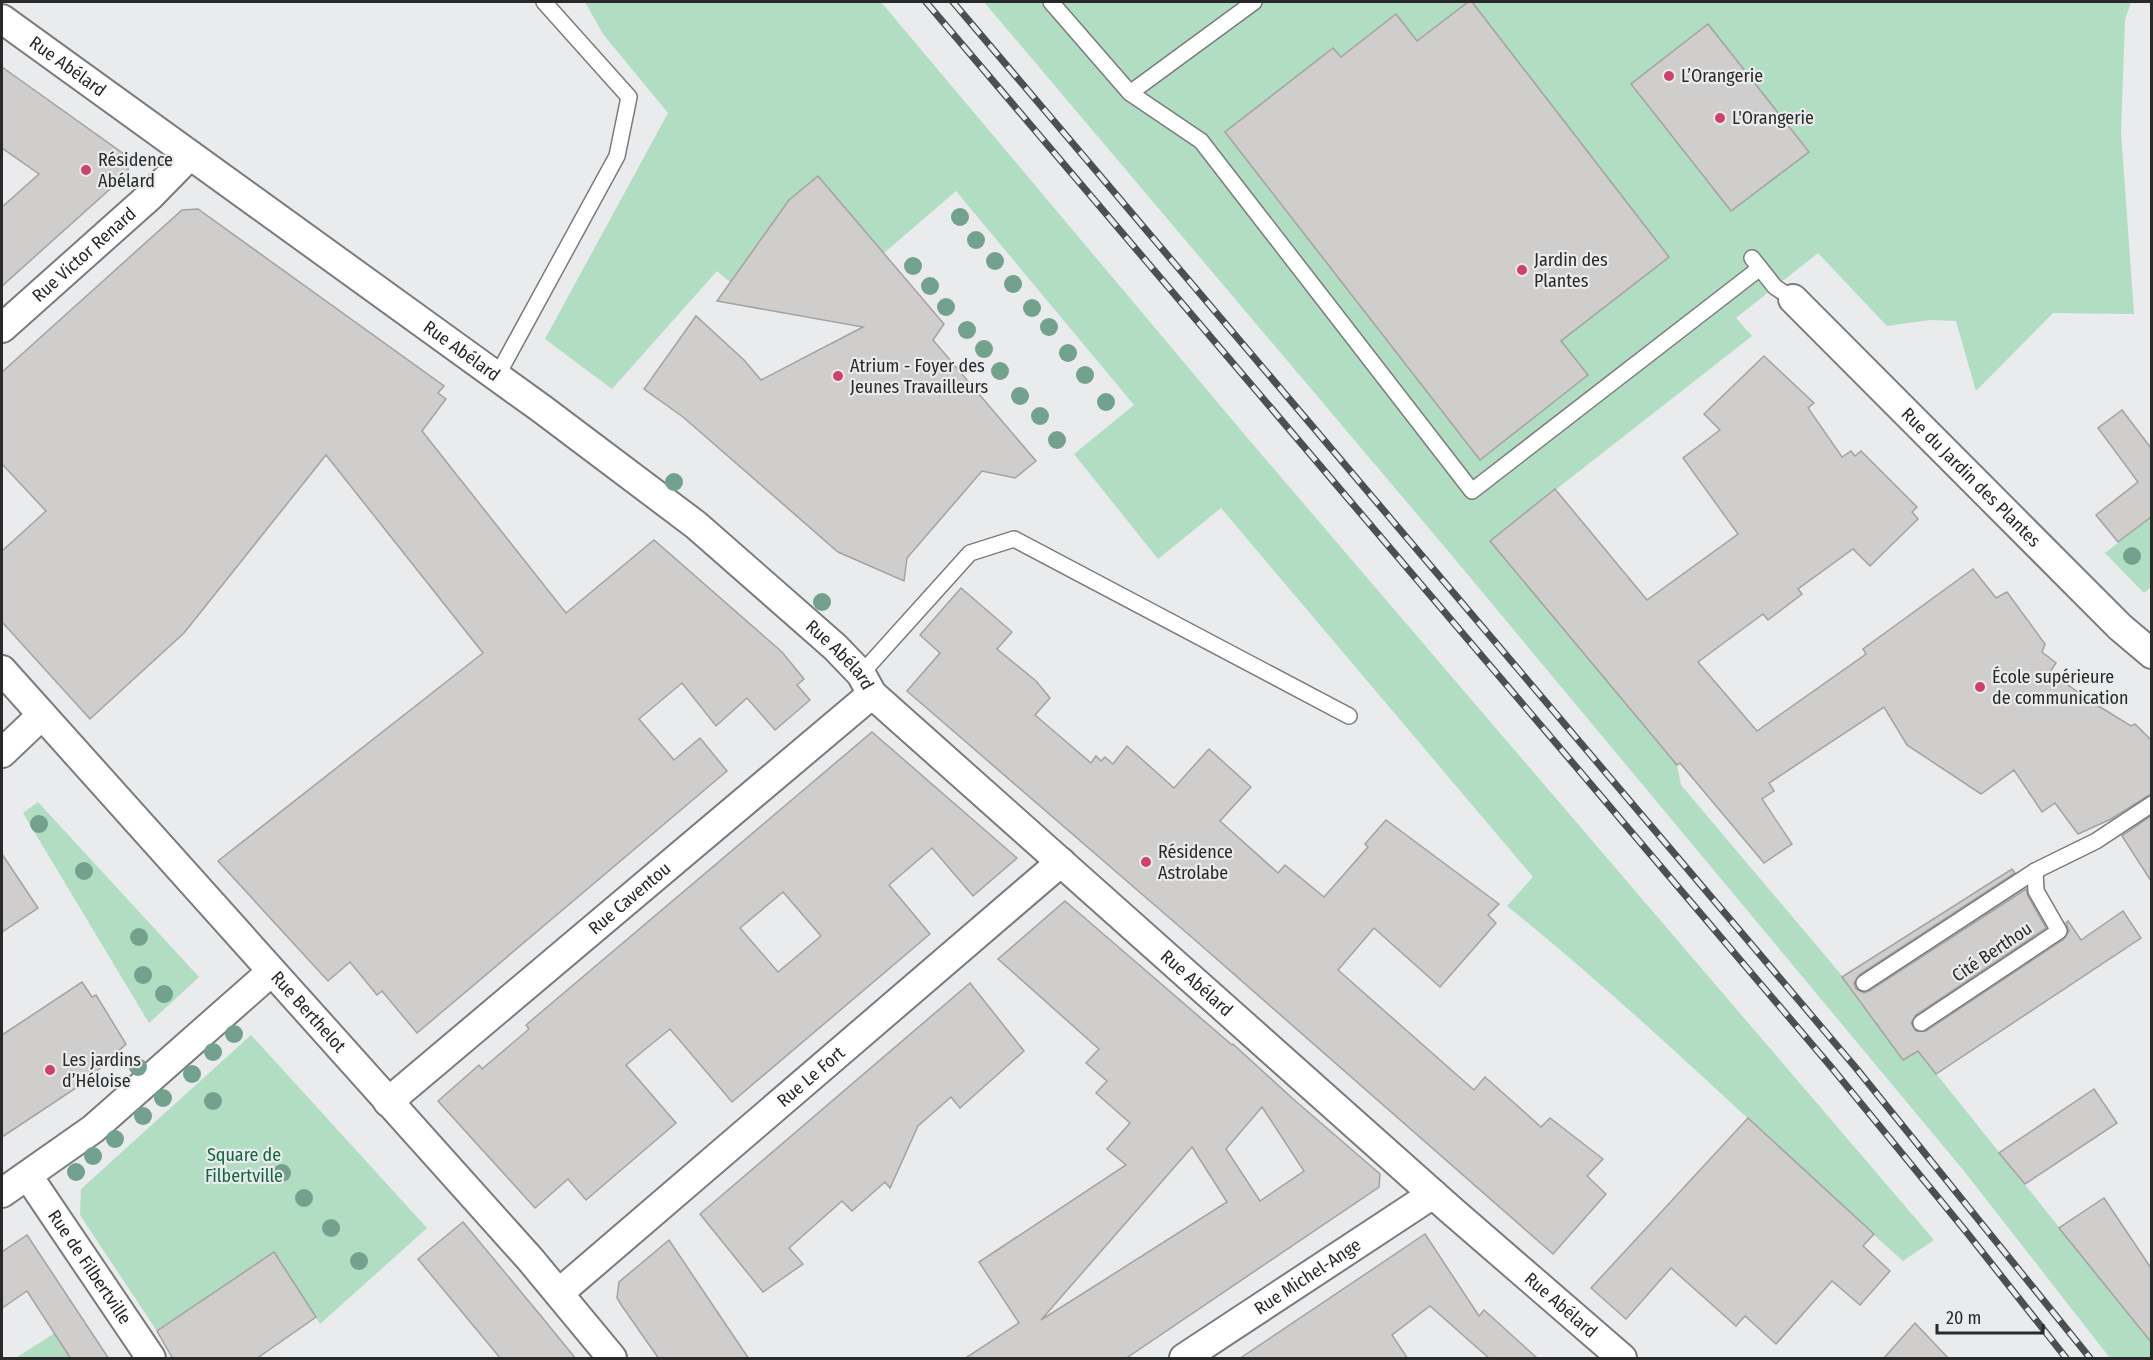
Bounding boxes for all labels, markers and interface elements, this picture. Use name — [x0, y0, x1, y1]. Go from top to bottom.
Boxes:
street label: Rue Abélard — [25, 31, 110, 101]
place label: L’Orangerie — [1681, 65, 1763, 87]
marker: L’Orangerie — [1662, 69, 1676, 83]
place label: L'Orangerie — [1732, 107, 1814, 129]
marker: L'Orangerie — [1713, 111, 1727, 125]
place label: Résidence Abélard — [98, 149, 173, 192]
marker: Résidence Abélard — [79, 163, 93, 177]
street label: Rue Victor Renard — [28, 203, 141, 307]
place label: Jardin des Plantes — [1534, 249, 1608, 292]
marker: Jardin des Plantes — [1515, 263, 1529, 277]
street label: Rue Abélard — [419, 316, 504, 386]
place label: Atrium - Foyer des Jeunes Travailleurs — [850, 355, 988, 398]
marker: Atrium - Foyer des Jeunes Travailleurs — [831, 369, 845, 383]
street label: Rue du Jardin des Plantes — [1897, 403, 2045, 552]
street label: Rue Abélard — [801, 615, 878, 694]
place label: École supérieure de communication — [1992, 665, 2128, 709]
marker: École supérieure de communication — [1973, 680, 1987, 694]
place label: Résidence Astrolabe — [1158, 841, 1233, 884]
marker: Résidence Astrolabe — [1139, 855, 1153, 869]
street label: Rue Caventou — [584, 857, 675, 939]
street label: Cité Berthou — [1948, 917, 2036, 987]
street label: Rue Abélard — [1156, 945, 1237, 1021]
street label: Rue Berthelot — [266, 967, 351, 1057]
street label: Rue Le Fort — [773, 1042, 849, 1112]
place label: Les jardins d’Héloise — [62, 1049, 141, 1092]
marker: Les jardins d’Héloise — [43, 1063, 57, 1077]
park label: Square de Filbertville — [205, 1144, 283, 1187]
street label: Rue de Filbertville — [43, 1206, 136, 1329]
street label: Rue Michel-Ange — [1250, 1234, 1365, 1320]
street label: Rue Abélard — [1520, 1268, 1602, 1343]
scale bar — [1937, 1297, 2044, 1335]
text: 20 m — [1946, 1307, 1981, 1329]

